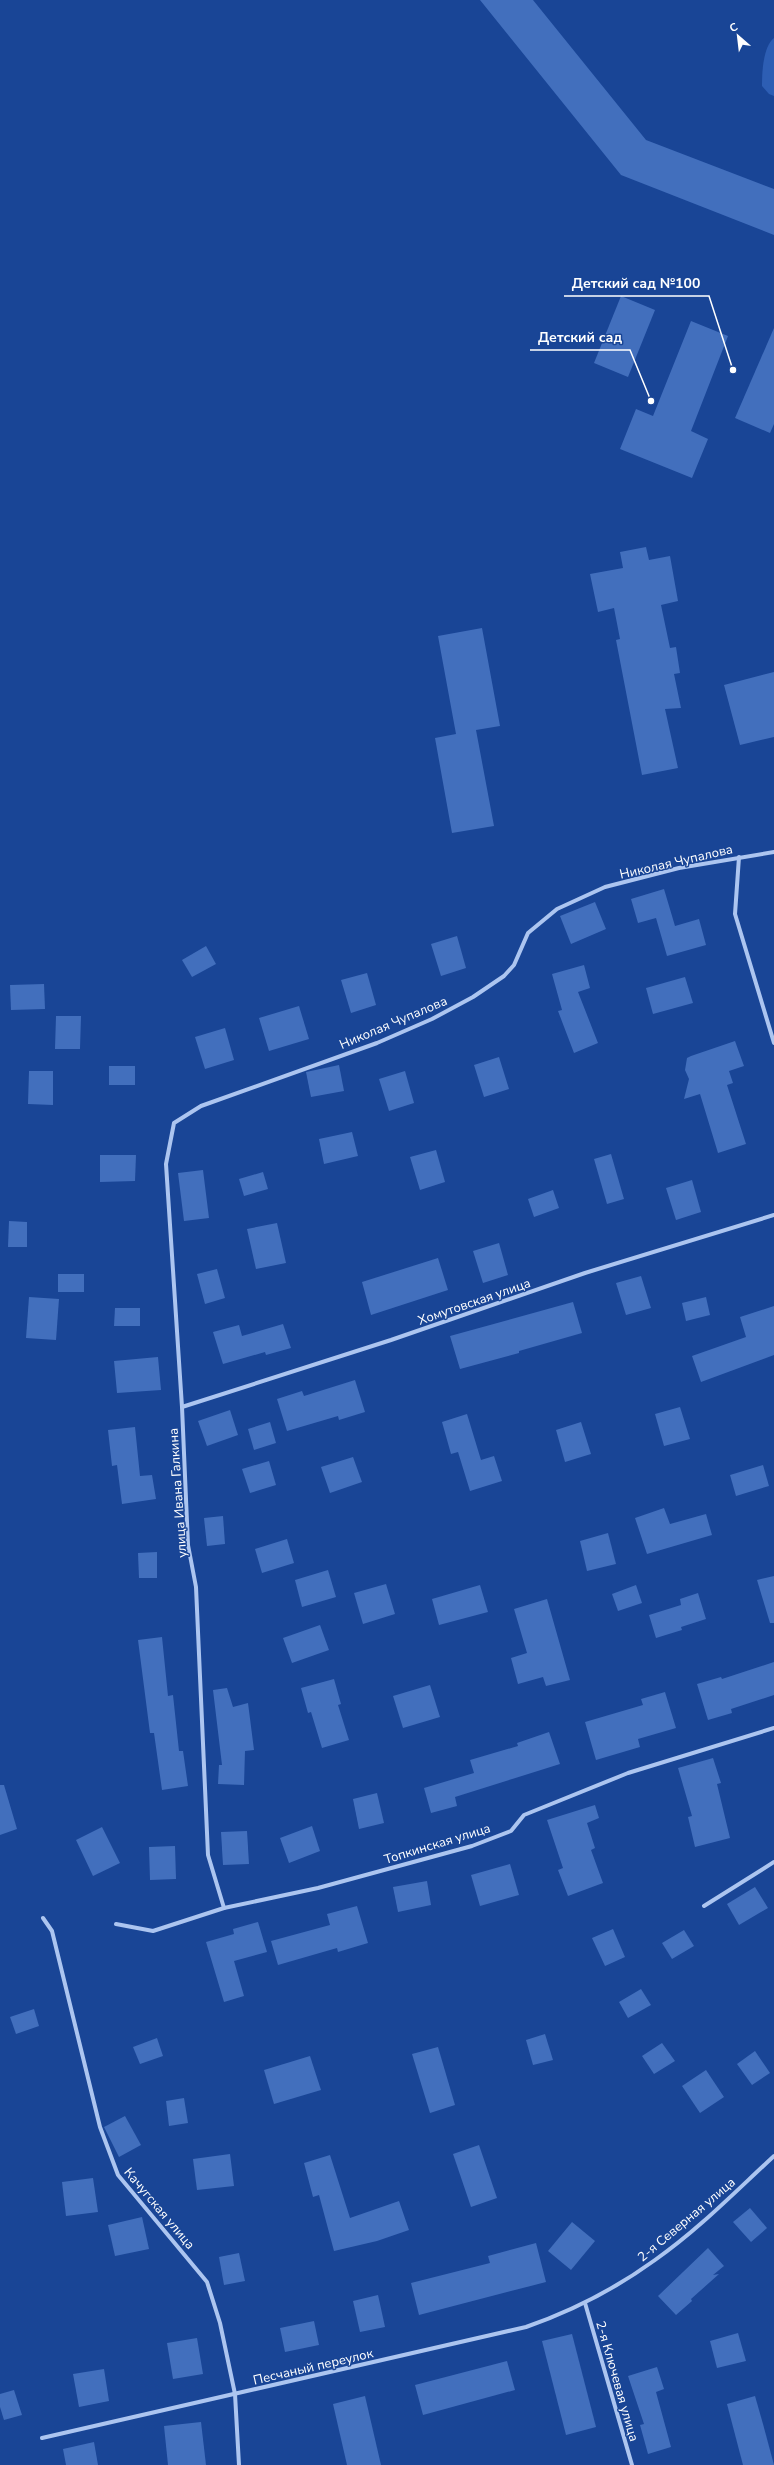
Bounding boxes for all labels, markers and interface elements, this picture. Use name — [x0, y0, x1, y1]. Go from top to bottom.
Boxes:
north arrow — [718, 16, 758, 56]
text: С — [727, 19, 741, 36]
callout: Детский сад №100 — [564, 270, 709, 296]
text: Детский сад №100 — [572, 274, 700, 293]
callout: Детский сад — [530, 324, 630, 350]
text: Детский сад — [538, 328, 622, 347]
street label: Николая Чупалова — [618, 840, 735, 884]
street label: Николая Чупалова — [337, 992, 450, 1054]
street label: Хомутовская улица — [416, 1274, 533, 1330]
street label: улица Ивана Галкина — [164, 1427, 192, 1558]
street label: Топкинская улица — [382, 1819, 493, 1869]
street label: Качугская улица — [120, 2164, 199, 2253]
street label: 2-я Северная улица — [634, 2174, 739, 2266]
street label: 2-я Ключевая улица — [591, 2319, 643, 2444]
street label: Песчаный переулок — [251, 2344, 375, 2390]

